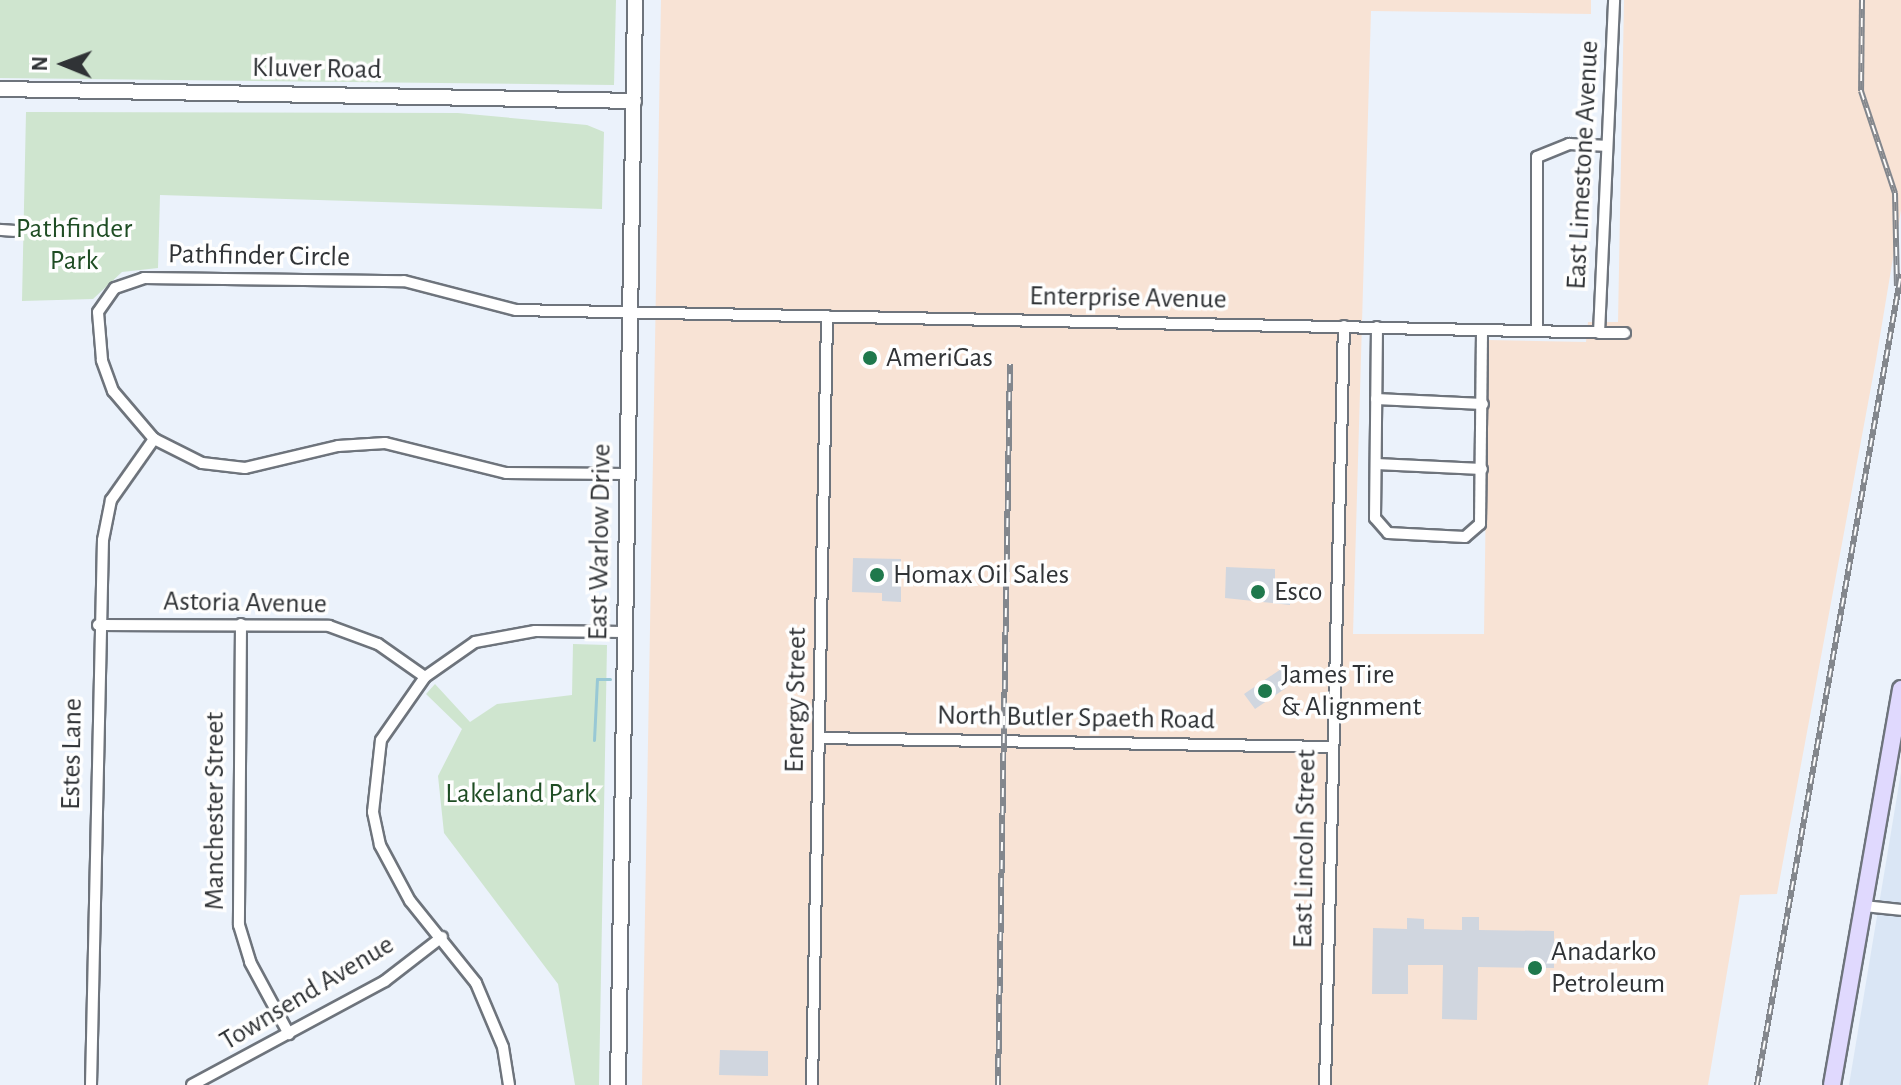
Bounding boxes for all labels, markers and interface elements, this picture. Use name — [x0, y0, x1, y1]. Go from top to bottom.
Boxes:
north arrow — [24, 24, 104, 104]
street label: East Limestone Avenue — [1560, 40, 1606, 290]
street label: Kluver Road — [252, 51, 382, 87]
text: N — [29, 56, 51, 71]
park label: Pathfinder Park — [16, 212, 132, 278]
street label: Pathfinder Circle — [168, 238, 350, 274]
street label: Enterprise Avenue — [1029, 279, 1227, 317]
place label: AmeriGas — [886, 341, 993, 375]
marker: AmeriGas — [861, 349, 879, 367]
street label: East Warlow Drive — [581, 443, 619, 641]
place label: Homax Oil Sales — [893, 558, 1069, 592]
marker: Homax Oil Sales — [868, 566, 886, 584]
place label: Esco — [1274, 575, 1322, 609]
marker: Esco — [1249, 583, 1267, 601]
street label: Astoria Avenue — [163, 585, 327, 621]
street label: Energy Street — [778, 627, 814, 773]
place label: James Tire & Alignment — [1281, 658, 1421, 724]
marker: James Tire & Alignment — [1256, 682, 1274, 700]
street label: Estes Lane — [54, 698, 90, 810]
street label: North Butler Spaeth Road — [937, 699, 1215, 737]
street label: Manchester Street — [198, 712, 232, 910]
street label: East Lincoln Street — [1286, 749, 1324, 949]
park label: Lakeland Park — [445, 777, 597, 811]
street label: Townsend Avenue — [214, 928, 400, 1058]
place label: Anadarko Petroleum — [1551, 935, 1665, 1001]
marker: Anadarko Petroleum — [1526, 959, 1544, 977]

